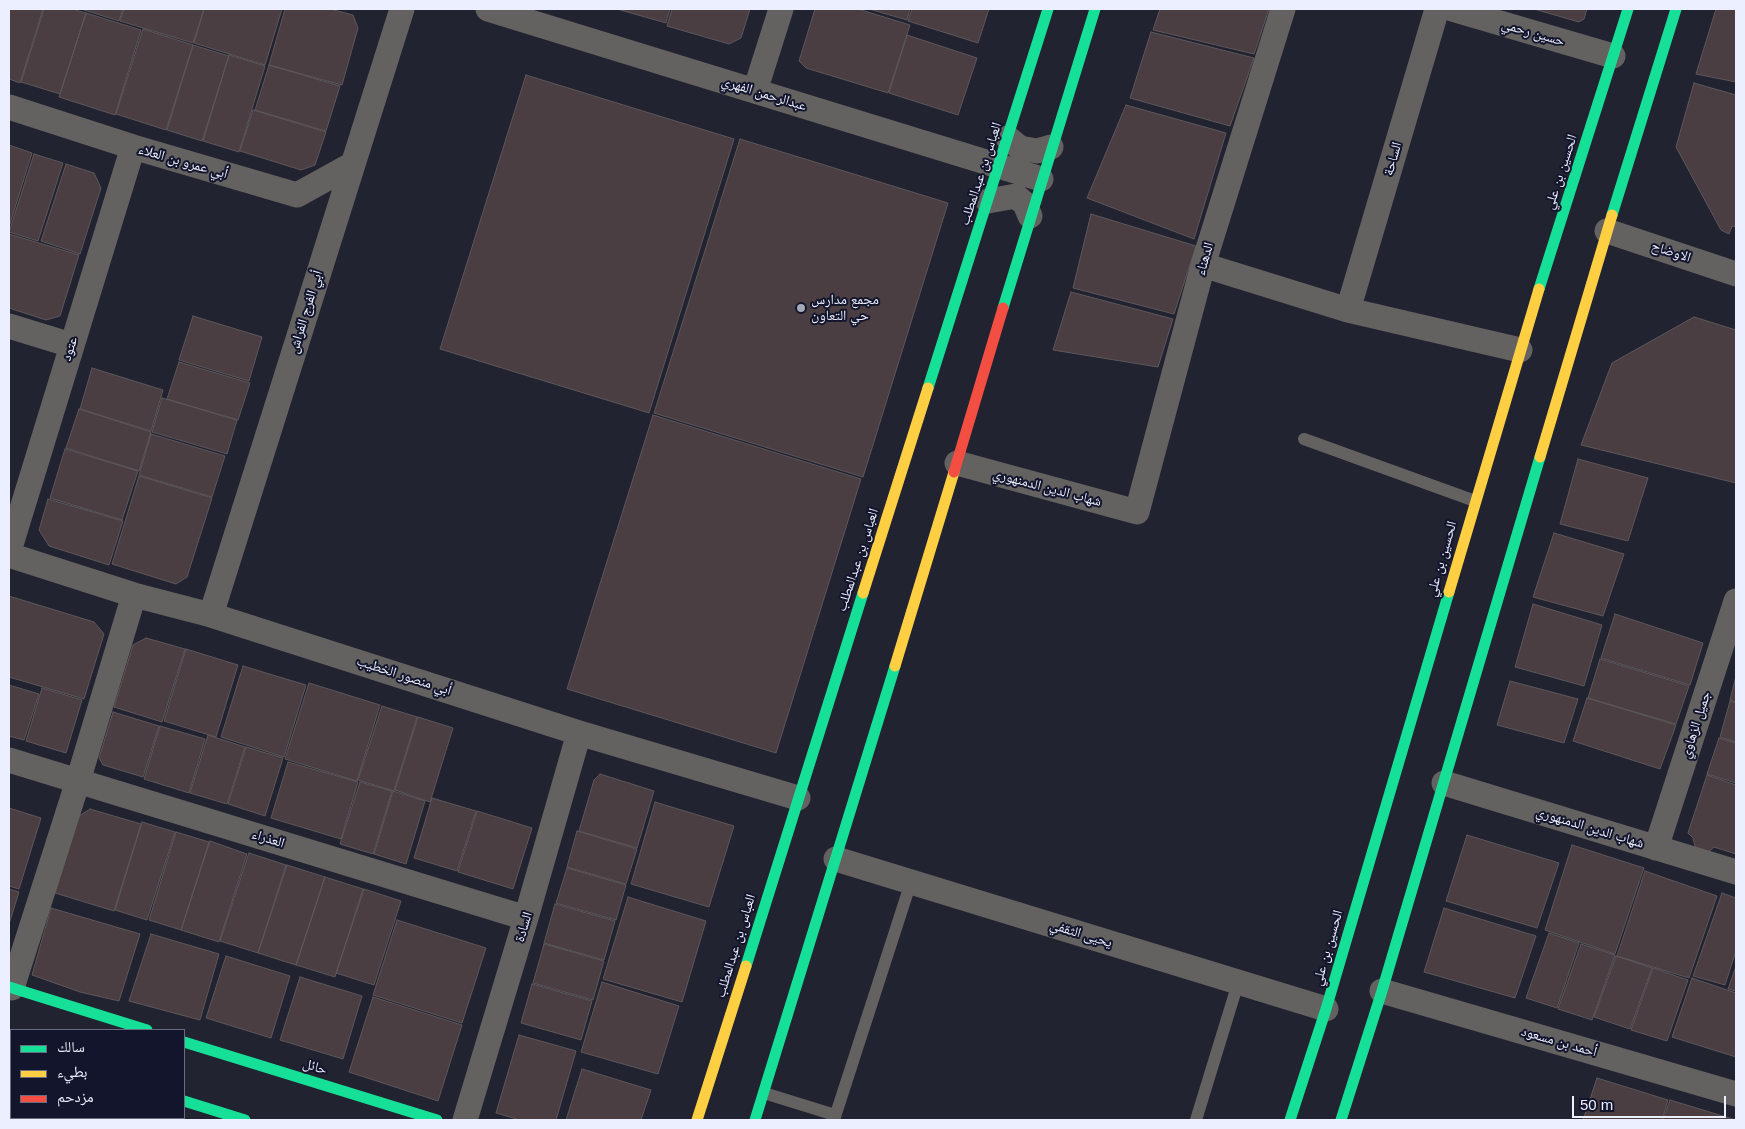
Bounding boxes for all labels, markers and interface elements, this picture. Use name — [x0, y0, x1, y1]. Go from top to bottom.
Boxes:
street label: حسين رحمي — [1499, 16, 1567, 50]
street label: عبدالرحمن الفهري — [720, 73, 808, 115]
street label: العباس بن عبدالمطلب — [956, 120, 1006, 228]
street label: الحسين بن علي — [1541, 132, 1581, 212]
street label: الساحة — [1380, 140, 1406, 178]
street label: أبي عمرو بن العلاء — [136, 141, 230, 183]
street label: الاوضاح — [1649, 238, 1693, 266]
street label: الدهناء — [1192, 240, 1218, 278]
street label: أبي الفرج الفراش — [285, 269, 327, 355]
place label: مجمع مدارس حي التعاون — [811, 292, 879, 324]
marker: مجمع مدارس حي التعاون — [795, 302, 807, 314]
street label: عتود — [58, 335, 82, 363]
street label: شهاب الدين الدمنهوري — [991, 465, 1103, 511]
street label: العباس بن عبدالمطلب — [833, 506, 883, 614]
street label: الحسين بن علي — [1423, 519, 1461, 599]
street label: أبي منصور الخطيب — [354, 653, 454, 699]
street label: جميل الزهاوي — [1677, 689, 1715, 761]
street label: شهاب الدين الدمنهوري — [1534, 804, 1646, 852]
street label: العذراء — [249, 826, 287, 852]
street label: العباس بن عبدالمطلب — [712, 892, 760, 1000]
street label: الحسين بن علي — [1309, 908, 1347, 988]
street label: السادة — [511, 910, 537, 944]
street label: يحيى الثقفي — [1048, 917, 1114, 951]
street label: أحمد بن مسعود — [1519, 1023, 1599, 1061]
legend — [10, 1029, 185, 1119]
text: سالك — [57, 1038, 85, 1055]
street label: حائل — [301, 1055, 329, 1079]
text: بطيء — [57, 1063, 87, 1080]
scale bar — [1575, 1086, 1729, 1118]
text: مزدحم — [57, 1088, 94, 1105]
text: 50 m — [1580, 1096, 1613, 1113]

